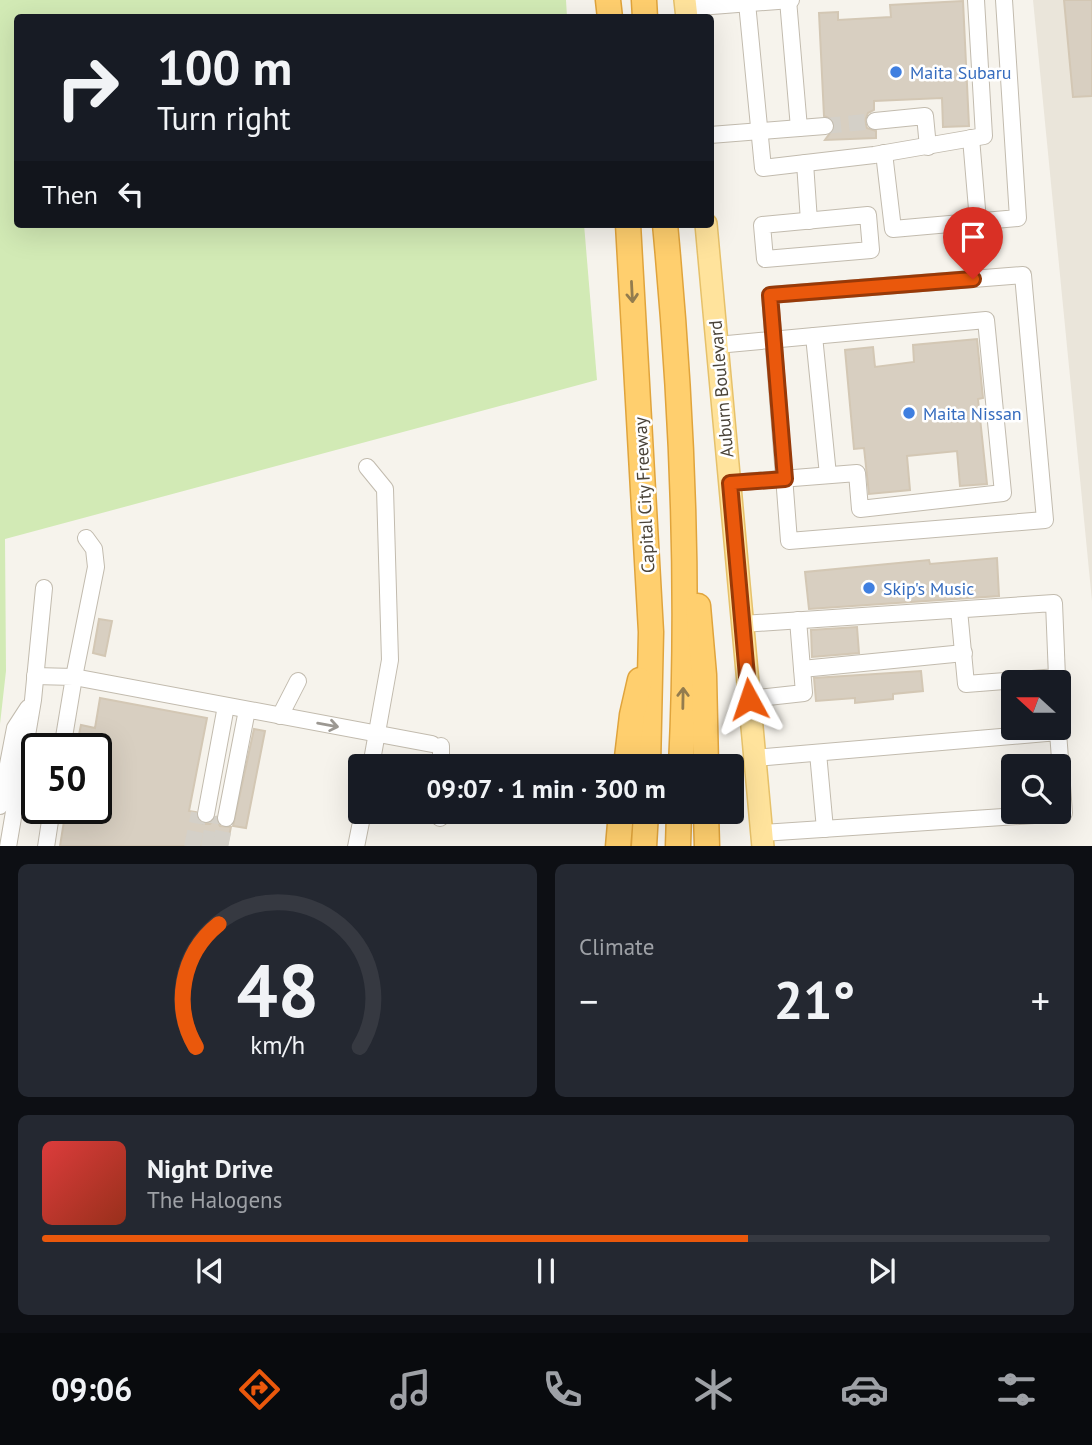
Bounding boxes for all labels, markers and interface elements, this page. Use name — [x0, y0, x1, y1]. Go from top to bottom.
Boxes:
text: 100 m — [157, 35, 292, 99]
icon: right — [42, 42, 133, 133]
place label: Maita Subaru — [910, 61, 1012, 84]
marker: Maita Subaru — [888, 64, 904, 80]
text: Turn right — [157, 97, 291, 139]
icon: left — [112, 175, 150, 213]
text: Then — [42, 178, 98, 211]
pin — [943, 207, 1003, 279]
icon: arrive — [954, 218, 992, 256]
one-way arrow — [626, 280, 639, 303]
street label: Auburn Boulevard — [704, 319, 738, 459]
place label: Maita Nissan — [923, 402, 1022, 425]
marker: Maita Nissan — [901, 405, 917, 421]
street label: Capital City Freeway — [628, 416, 660, 574]
place label: Skip's Music — [883, 577, 974, 600]
marker: Skip's Music — [861, 580, 877, 596]
position arrow — [712, 662, 786, 736]
north arrow — [1001, 670, 1071, 740]
map controls — [1001, 670, 1071, 824]
one-way arrow — [676, 687, 690, 710]
one-way arrow — [317, 719, 339, 732]
speed limit sign: 50 — [21, 733, 112, 824]
button: search — [1001, 754, 1071, 824]
text: 09:07 · 1 min · 300 m — [426, 772, 666, 805]
text: Climate — [579, 932, 654, 961]
text: 48 — [236, 943, 319, 1037]
text: 21° — [774, 966, 855, 1033]
text: − — [579, 976, 598, 1025]
text: + — [1031, 976, 1050, 1025]
text: km/h — [250, 1028, 305, 1060]
text: Night Drive — [147, 1152, 273, 1185]
text: The Halogens — [147, 1185, 282, 1214]
icon: previous — [191, 1252, 229, 1290]
icon: pause — [527, 1252, 565, 1290]
icon: next — [863, 1252, 901, 1290]
icon: directions — [235, 1365, 284, 1414]
icon: music — [386, 1365, 435, 1414]
icon: phone — [538, 1365, 587, 1414]
icon: climate — [689, 1365, 738, 1414]
icon: car — [840, 1365, 889, 1414]
icon: filters — [992, 1365, 1041, 1414]
text: 09:06 — [51, 1368, 132, 1410]

